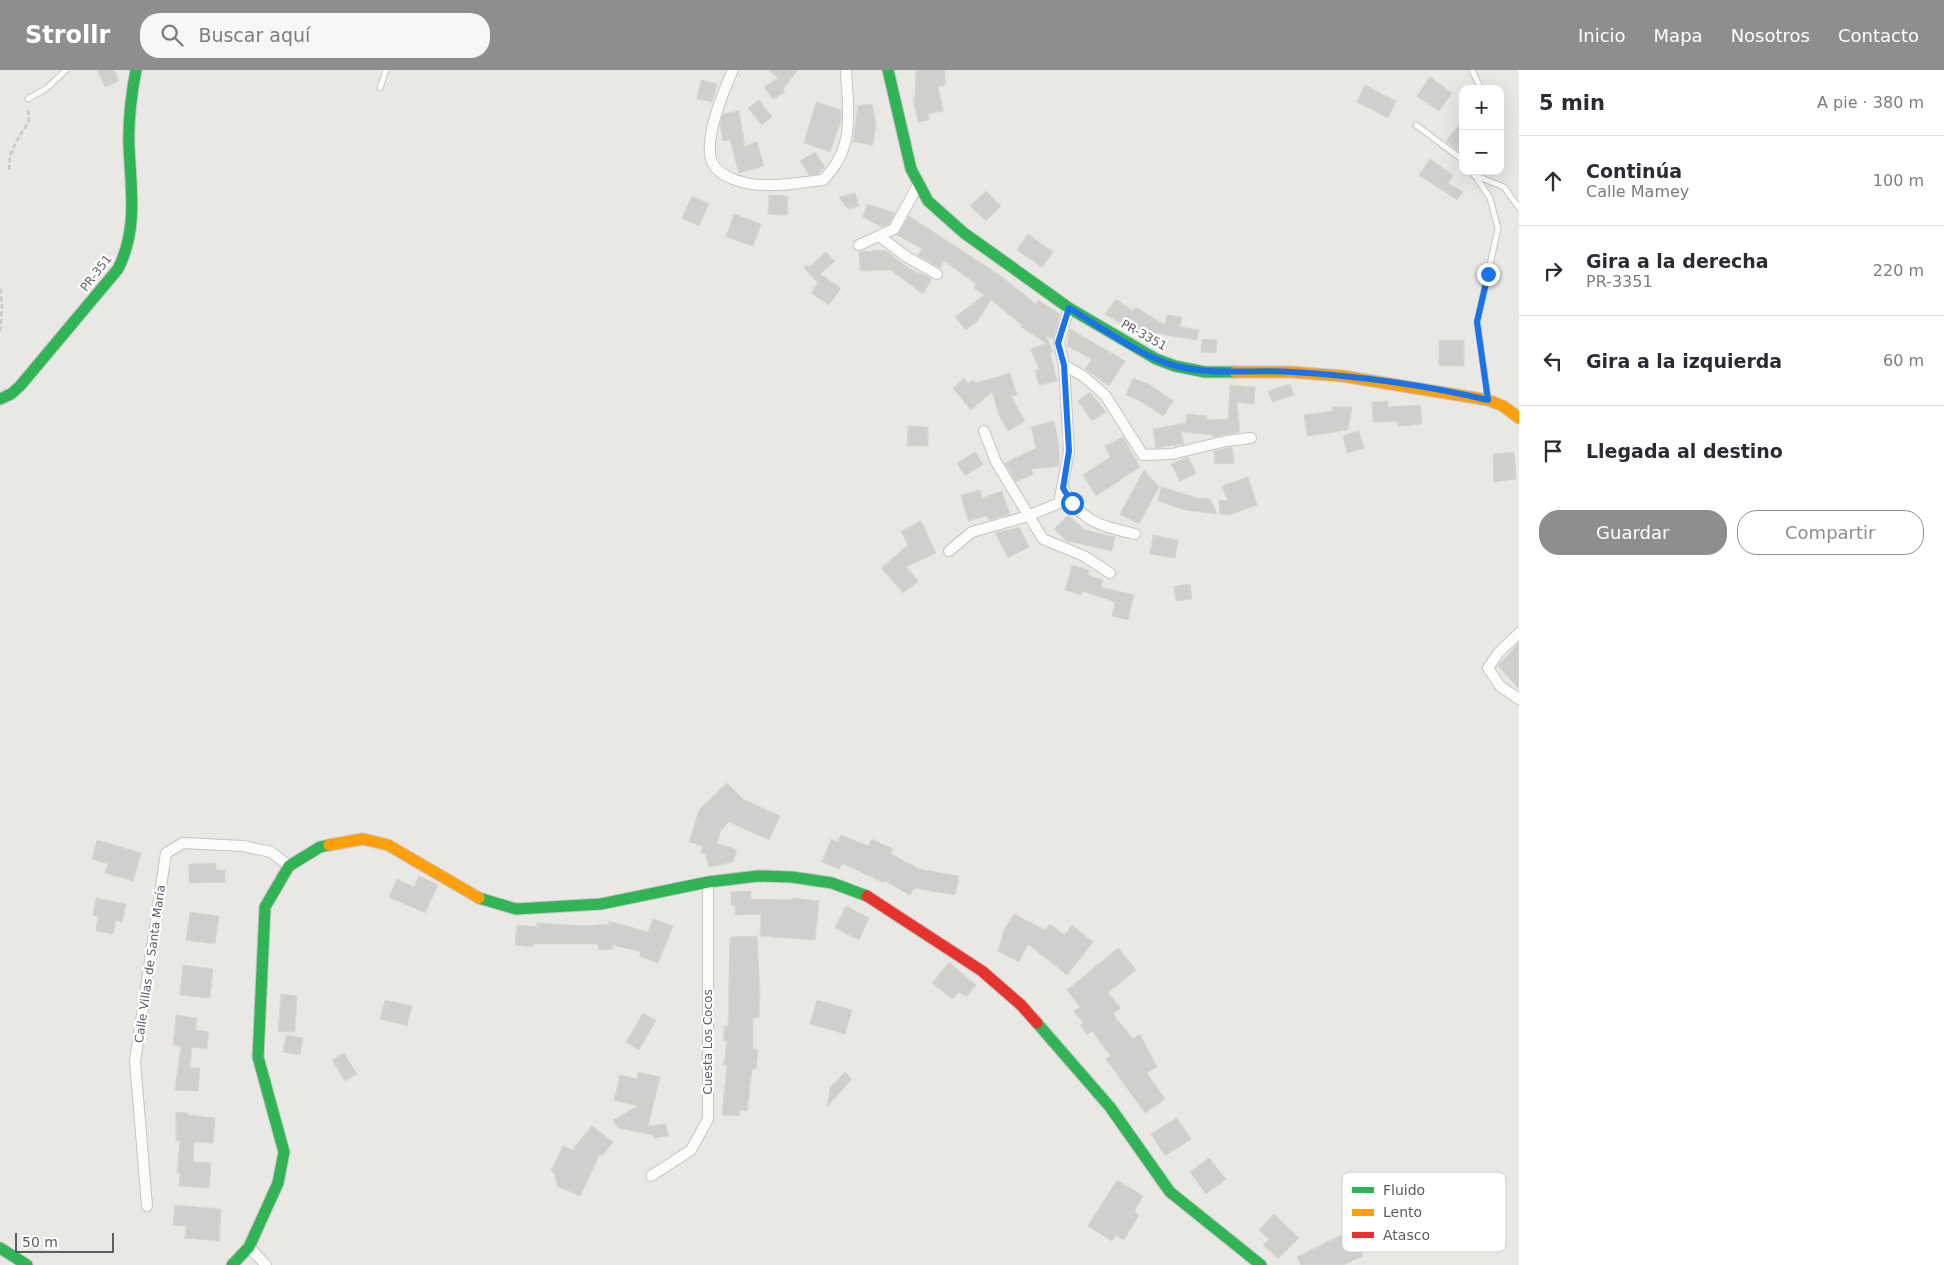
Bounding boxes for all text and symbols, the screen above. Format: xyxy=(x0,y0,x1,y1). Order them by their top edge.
search box xyxy=(140,13,490,58)
text: Strollr xyxy=(25,21,110,49)
icon: search xyxy=(158,21,186,49)
text: Buscar aquí xyxy=(198,24,310,46)
text: Inicio xyxy=(1578,25,1626,46)
text: Mapa xyxy=(1654,25,1703,46)
text: Nosotros xyxy=(1731,25,1810,46)
text: Contacto xyxy=(1838,25,1919,46)
map controls xyxy=(1459,85,1504,175)
button: + xyxy=(1459,85,1504,130)
text: 5 min xyxy=(1539,91,1605,115)
text: A pie · 380 m xyxy=(1817,93,1924,112)
button: − xyxy=(1459,130,1504,175)
text: Continúa xyxy=(1586,160,1682,182)
icon: ahead xyxy=(1539,167,1567,195)
text: 100 m xyxy=(1873,171,1924,190)
text: Calle Mamey xyxy=(1586,182,1689,201)
text: Gira a la derecha xyxy=(1586,250,1769,272)
street label: PR-351 xyxy=(77,252,115,294)
icon: right xyxy=(1539,257,1567,285)
text: 220 m xyxy=(1873,261,1924,280)
route end xyxy=(1477,263,1500,286)
text: PR-3351 xyxy=(1586,272,1653,291)
street label: PR-3351 xyxy=(1119,317,1169,353)
icon: left xyxy=(1539,347,1567,375)
text: Gira a la izquierda xyxy=(1586,350,1782,372)
text: 60 m xyxy=(1883,351,1924,370)
icon: arrive xyxy=(1539,437,1567,465)
text: Llegada al destino xyxy=(1586,440,1783,462)
route start xyxy=(1061,492,1084,515)
button: Guardar xyxy=(1539,510,1727,555)
button: Compartir xyxy=(1737,510,1924,555)
street label: Calle Villas de Santa María xyxy=(132,884,168,1044)
street label: Cuesta Los Cocos xyxy=(701,989,715,1095)
legend xyxy=(1342,1172,1506,1252)
text: Fluido xyxy=(1383,1182,1425,1198)
text: Lento xyxy=(1383,1204,1422,1220)
text: Atasco xyxy=(1383,1227,1430,1243)
scale bar xyxy=(15,1230,114,1253)
text: 50 m xyxy=(22,1234,58,1250)

